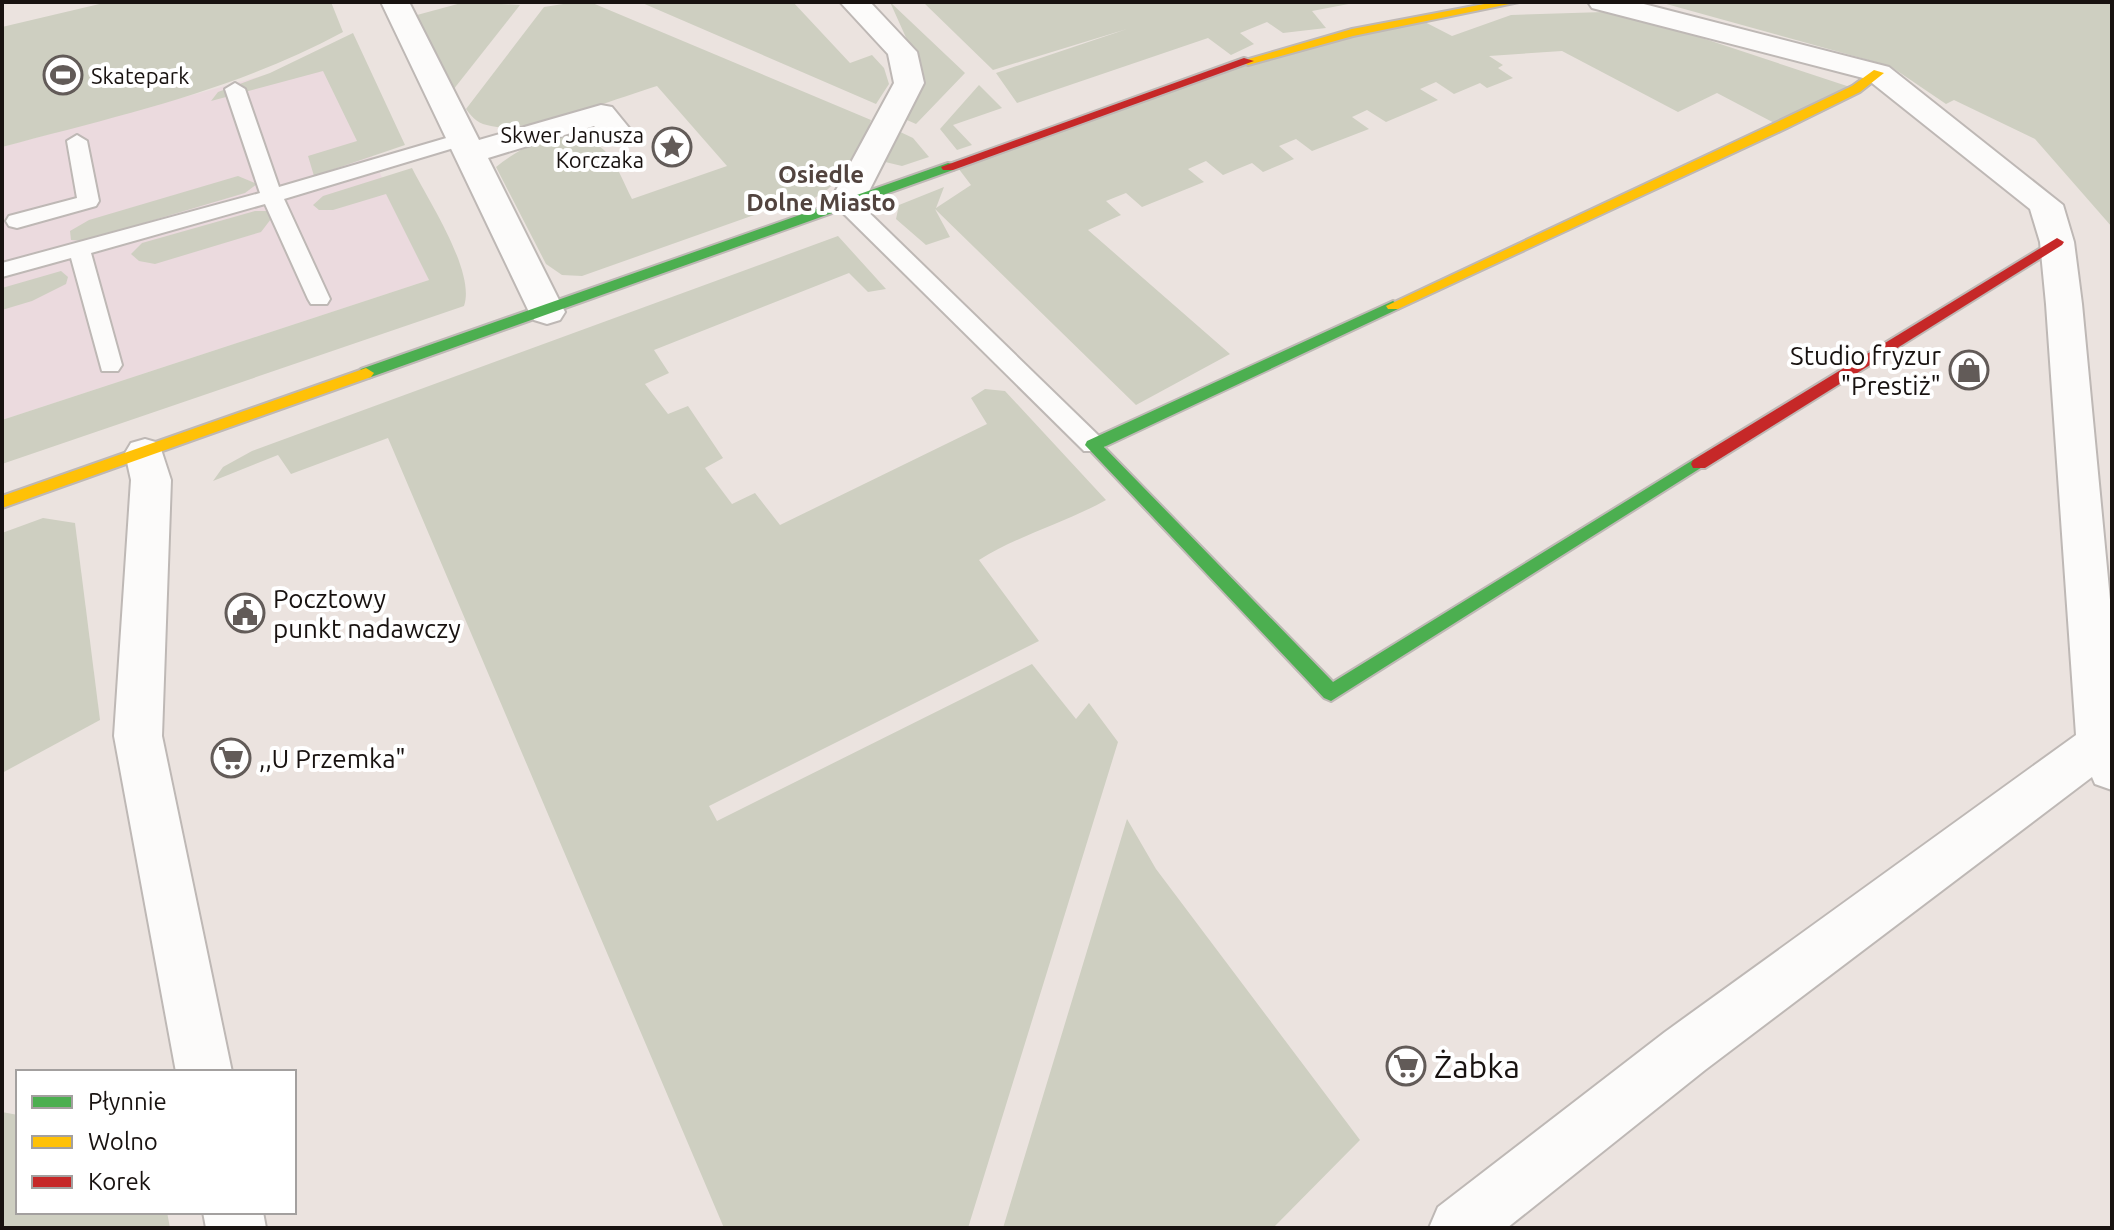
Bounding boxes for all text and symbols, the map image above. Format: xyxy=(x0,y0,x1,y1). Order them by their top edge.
sports icon: Skatepark xyxy=(42,54,84,96)
place label: Skatepark xyxy=(91,63,189,88)
place label: Skwer Janusza Korczaka xyxy=(501,122,644,172)
place icon: Skwer Janusza Korczaka xyxy=(651,126,693,168)
district label: Osiedle Dolne Miasto xyxy=(746,161,896,216)
place label: Studio fryzur "Prestiż" xyxy=(1790,341,1941,400)
shop icon: Studio fryzur "Prestiż" xyxy=(1948,349,1990,391)
place label: Pocztowy punkt nadawczy xyxy=(273,584,461,643)
public building icon: Pocztowy punkt nadawczy xyxy=(224,592,266,634)
supermarket icon: ,,U Przemka" xyxy=(210,737,252,779)
place label: ,,U Przemka" xyxy=(259,744,406,773)
supermarket icon: Żabka xyxy=(1385,1045,1427,1087)
place label: Żabka xyxy=(1434,1048,1520,1084)
legend xyxy=(16,1070,296,1214)
text: Płynnie xyxy=(88,1088,167,1115)
text: Wolno xyxy=(88,1128,158,1155)
text: Korek xyxy=(88,1168,151,1195)

